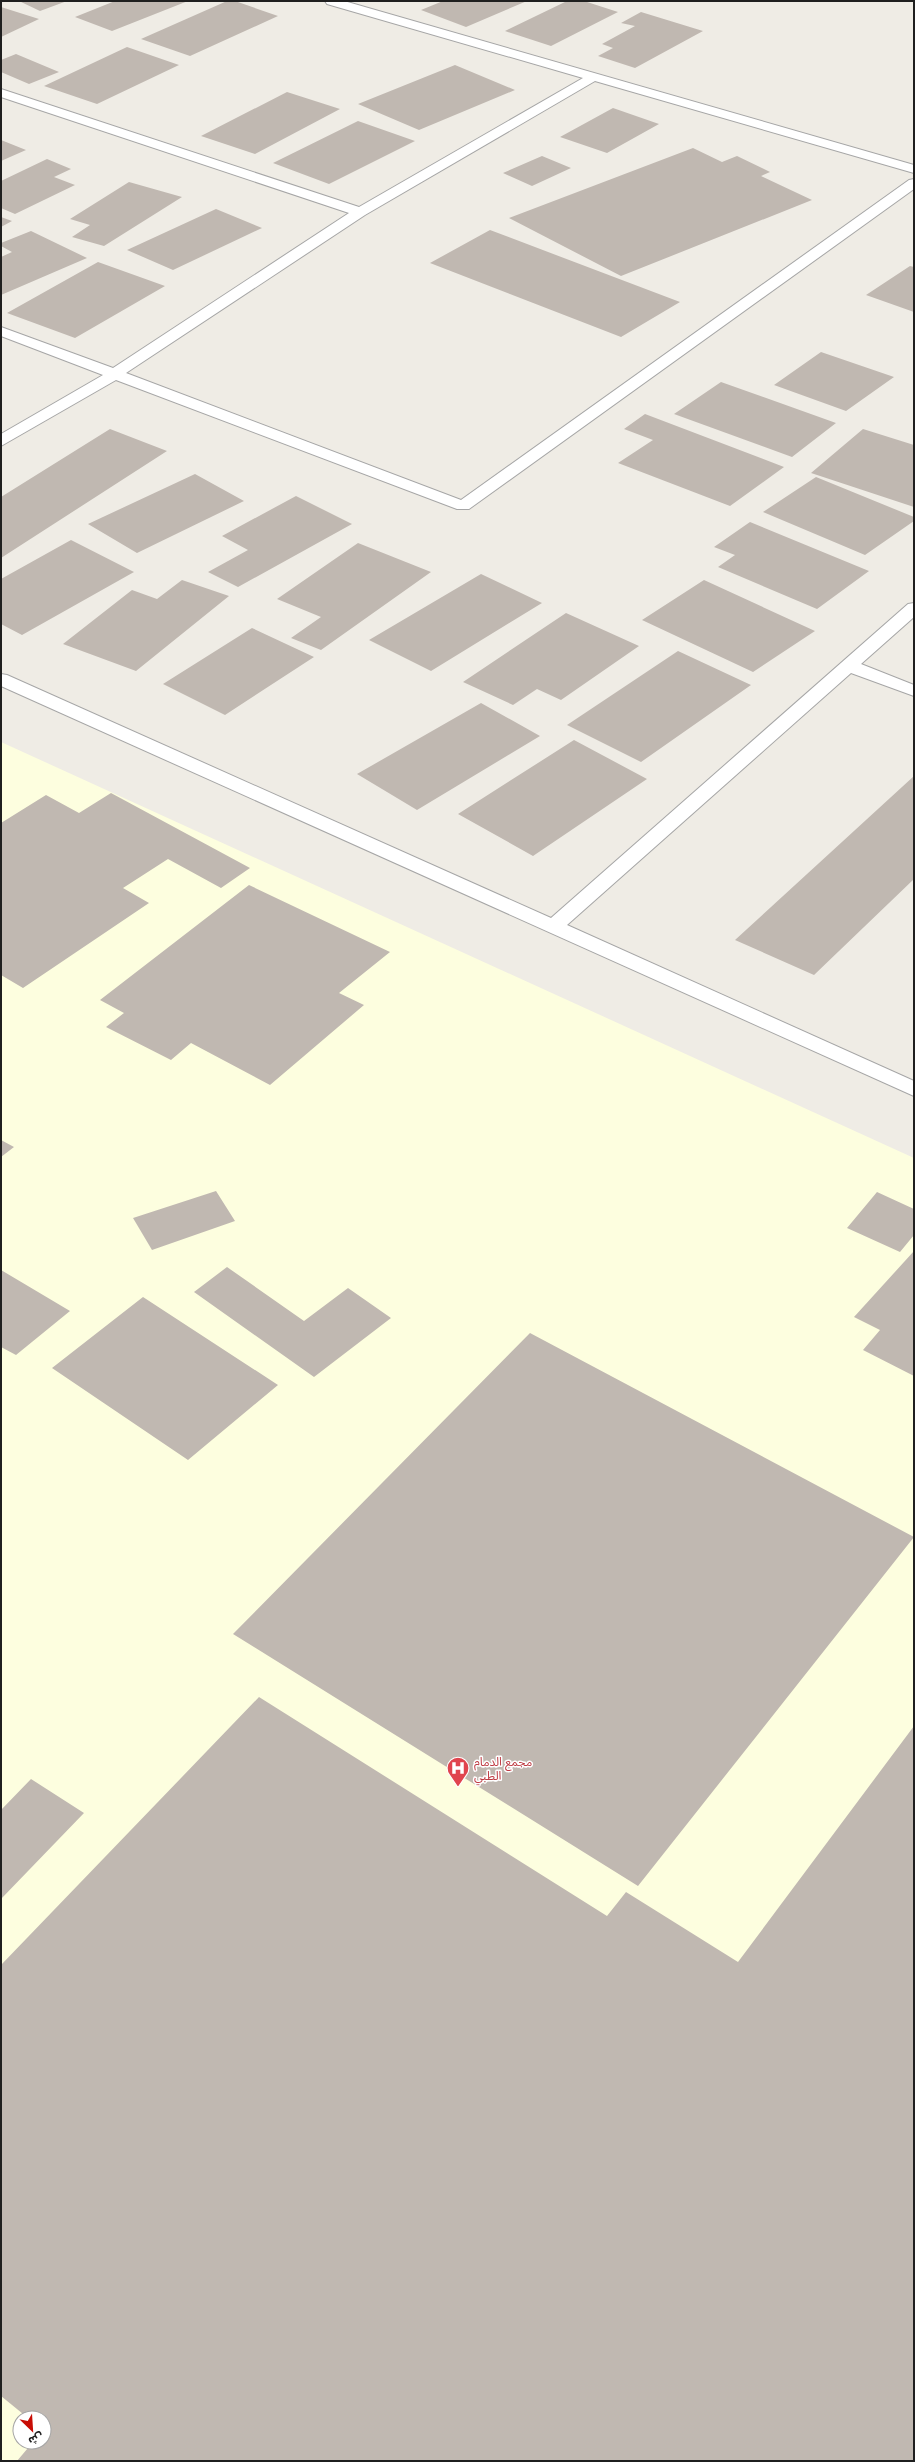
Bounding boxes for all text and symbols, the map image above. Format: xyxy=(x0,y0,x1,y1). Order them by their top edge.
place label: مجمع الدمام الطبي xyxy=(474,1754,532,1785)
hospital icon: مجمع الدمام الطبي xyxy=(445,1755,471,1788)
north arrow xyxy=(12,2410,52,2450)
text: ش xyxy=(26,2430,46,2449)

